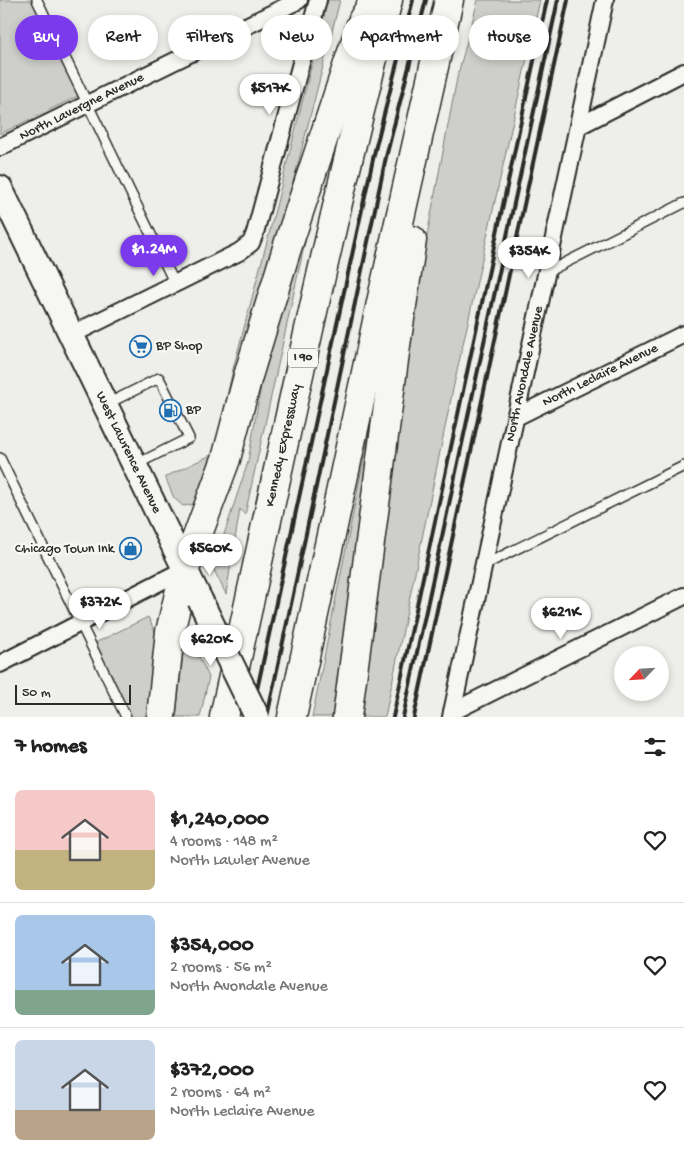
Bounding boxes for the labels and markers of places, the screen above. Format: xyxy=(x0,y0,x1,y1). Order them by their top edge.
pin: $517K xyxy=(235,74,305,116)
pin: $1.24M xyxy=(113,234,195,277)
pin: $354K xyxy=(494,236,564,279)
supermarket icon: BP Shop xyxy=(128,334,152,358)
place label: BP Shop xyxy=(155,338,202,355)
fuel station icon: BP xyxy=(158,398,182,422)
place label: BP xyxy=(185,402,201,419)
pin: $560K xyxy=(175,534,245,576)
shop icon: Chicago Town Ink xyxy=(118,537,142,561)
place label: Chicago Town Ink xyxy=(15,541,116,558)
pin: $372K xyxy=(65,588,135,630)
pin: $621K xyxy=(526,598,596,640)
pin: $620K xyxy=(176,624,246,667)

